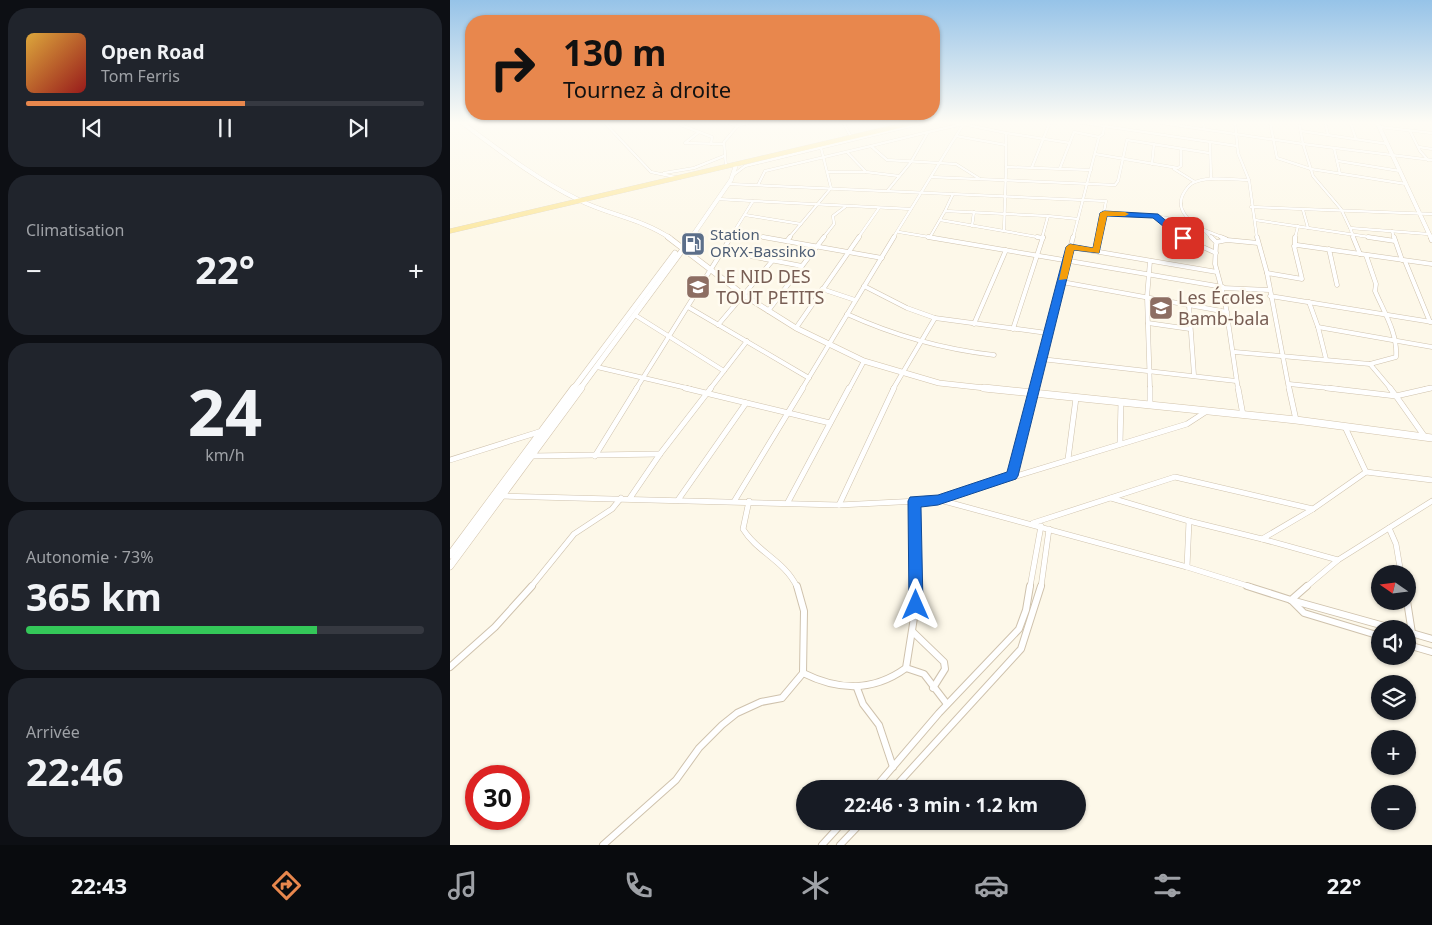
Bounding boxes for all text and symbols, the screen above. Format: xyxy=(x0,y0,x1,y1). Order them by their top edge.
text: 130 m xyxy=(563,29,666,76)
icon: right xyxy=(480,35,545,100)
text: Open Road xyxy=(101,39,204,65)
text: Tom Ferris xyxy=(101,65,180,87)
text: Tournez à droite xyxy=(563,74,731,104)
icon: previous xyxy=(78,114,106,142)
icon: pause xyxy=(211,114,239,142)
icon: next xyxy=(344,114,372,142)
pin xyxy=(1162,217,1204,259)
text: Climatisation xyxy=(26,219,124,241)
place label: Station ORYX-Bassinko xyxy=(710,224,816,261)
icon: arrive xyxy=(1169,224,1197,252)
fuel station icon: Station ORYX-Bassinko xyxy=(680,231,706,257)
text: 22° xyxy=(195,243,255,295)
text: − xyxy=(26,251,42,289)
text: + xyxy=(408,251,424,289)
place label: LE NID DES TOUT PETITS xyxy=(716,264,825,309)
school or university icon: LE NID DES TOUT PETITS xyxy=(685,274,711,300)
place label: Les Écoles Bamb-bala xyxy=(1178,285,1269,330)
school or university icon: Les Écoles Bamb-bala xyxy=(1148,295,1174,321)
text: 24 xyxy=(188,367,262,455)
text: km/h xyxy=(205,444,245,466)
text: Autonomie · 73% xyxy=(26,546,153,568)
north arrow xyxy=(1371,565,1416,610)
map controls xyxy=(1371,565,1416,830)
text: 365 km xyxy=(26,570,162,622)
position arrow xyxy=(889,578,941,630)
button: sound xyxy=(1371,620,1416,665)
button: layers xyxy=(1371,675,1416,720)
text: Arrivée xyxy=(26,721,80,743)
button: + xyxy=(1371,730,1416,775)
text: 22:46 xyxy=(26,745,124,797)
speed limit sign: 30 xyxy=(465,765,530,830)
button: − xyxy=(1371,785,1416,830)
text: 22:46 · 3 min · 1.2 km xyxy=(844,792,1038,818)
icon: directions xyxy=(269,868,304,903)
icon: music xyxy=(445,868,480,903)
icon: phone xyxy=(621,868,656,903)
icon: climate xyxy=(798,868,833,903)
icon: car xyxy=(974,868,1009,903)
icon: filters xyxy=(1150,868,1185,903)
text: 22:43 xyxy=(71,870,127,900)
text: 22° xyxy=(1327,870,1361,900)

